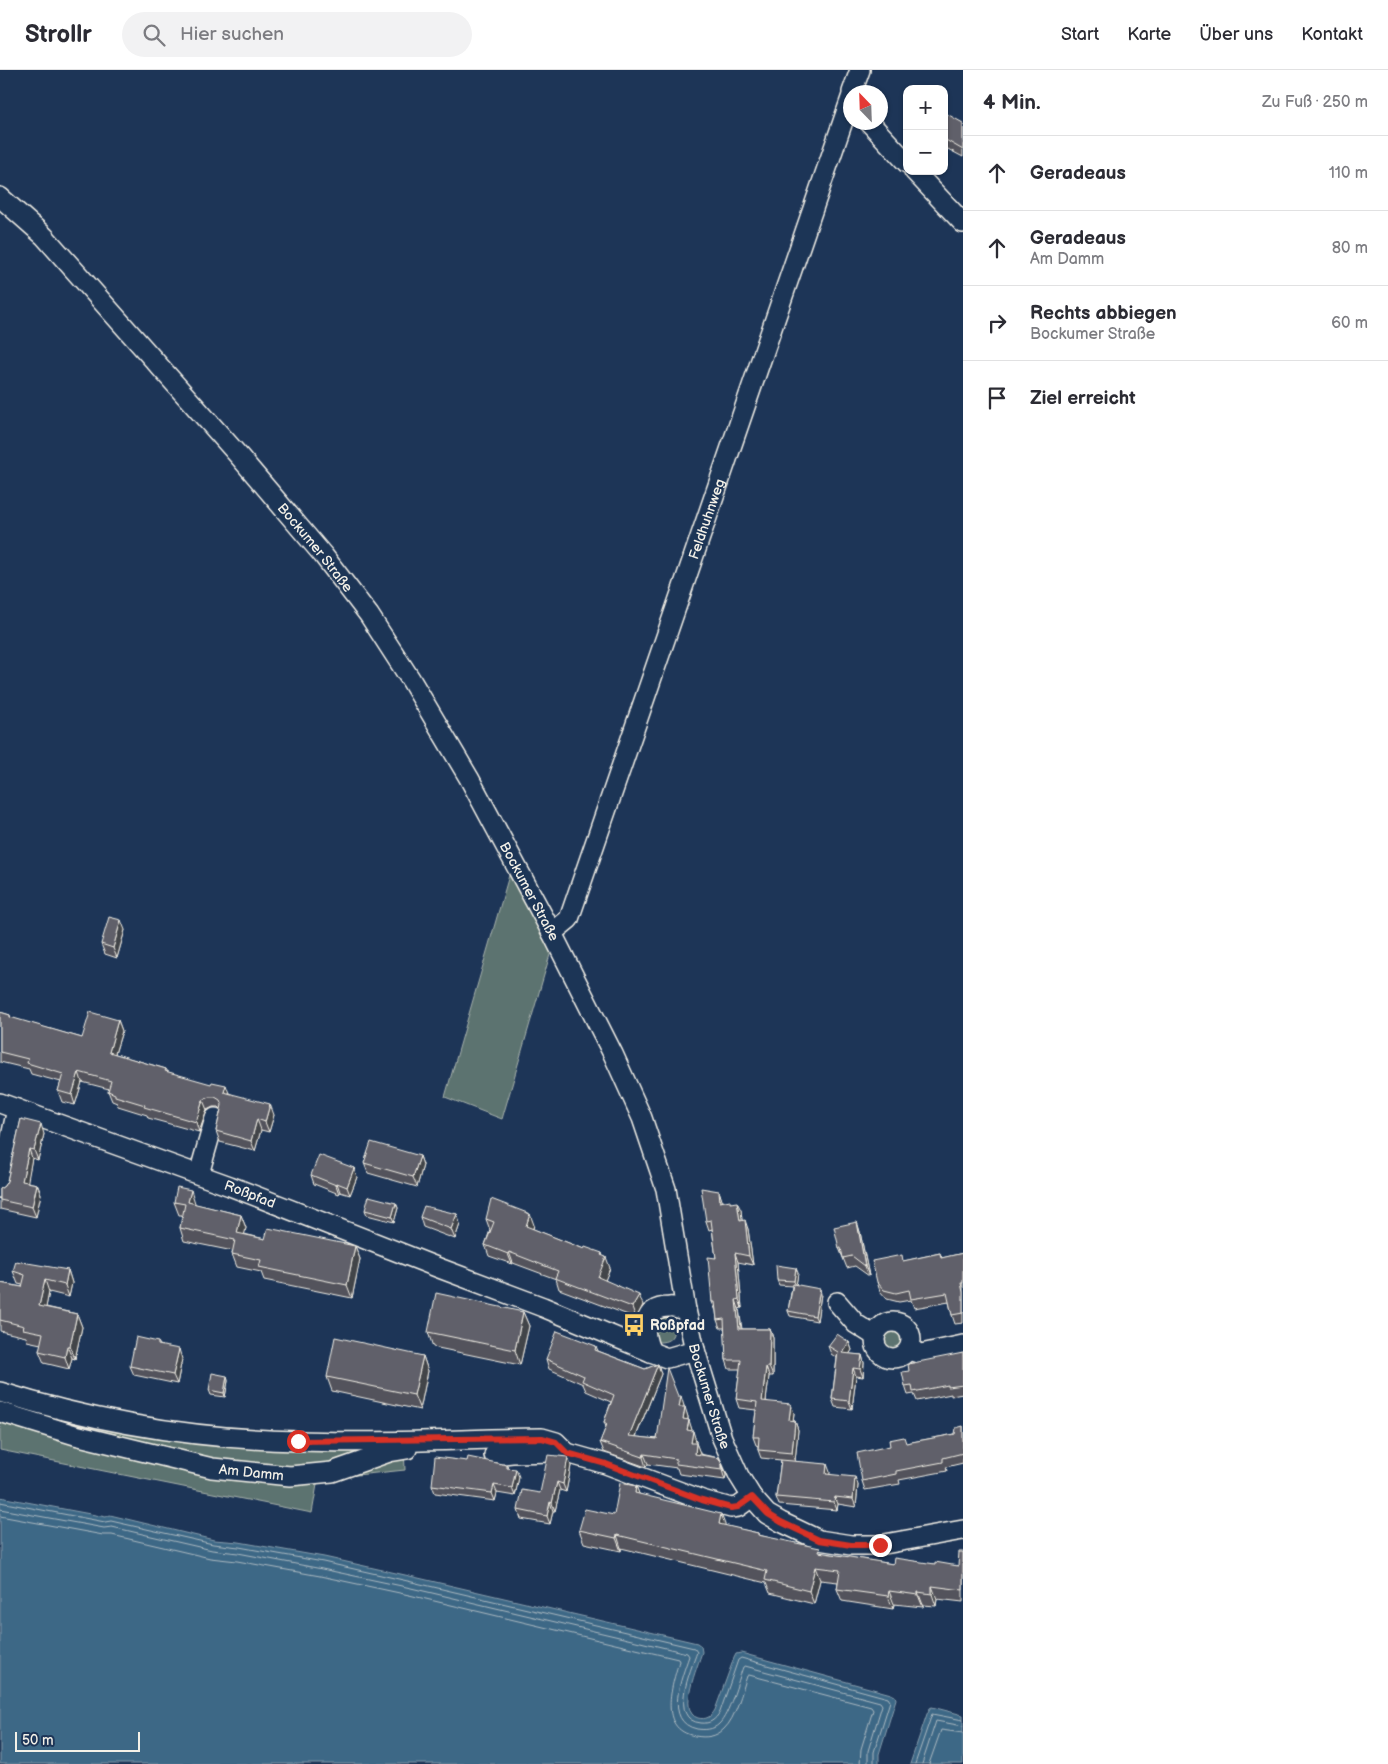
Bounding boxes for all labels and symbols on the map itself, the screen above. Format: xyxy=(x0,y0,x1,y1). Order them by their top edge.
north arrow xyxy=(843,85,888,130)
street label: Feldhuhnweg xyxy=(685,477,729,562)
street label: Bockumer Straße xyxy=(274,500,356,596)
street label: Bockumer Straße xyxy=(496,839,563,944)
street label: Roßpfad xyxy=(222,1177,278,1212)
bus stop icon: Roßpfad xyxy=(621,1312,647,1338)
place label: Roßpfad xyxy=(650,1317,705,1334)
street label: Bockumer Straße xyxy=(685,1342,734,1452)
route start xyxy=(287,1430,310,1453)
street label: Am Damm xyxy=(218,1461,285,1484)
route end xyxy=(869,1534,892,1557)
scale bar xyxy=(15,1729,140,1752)

